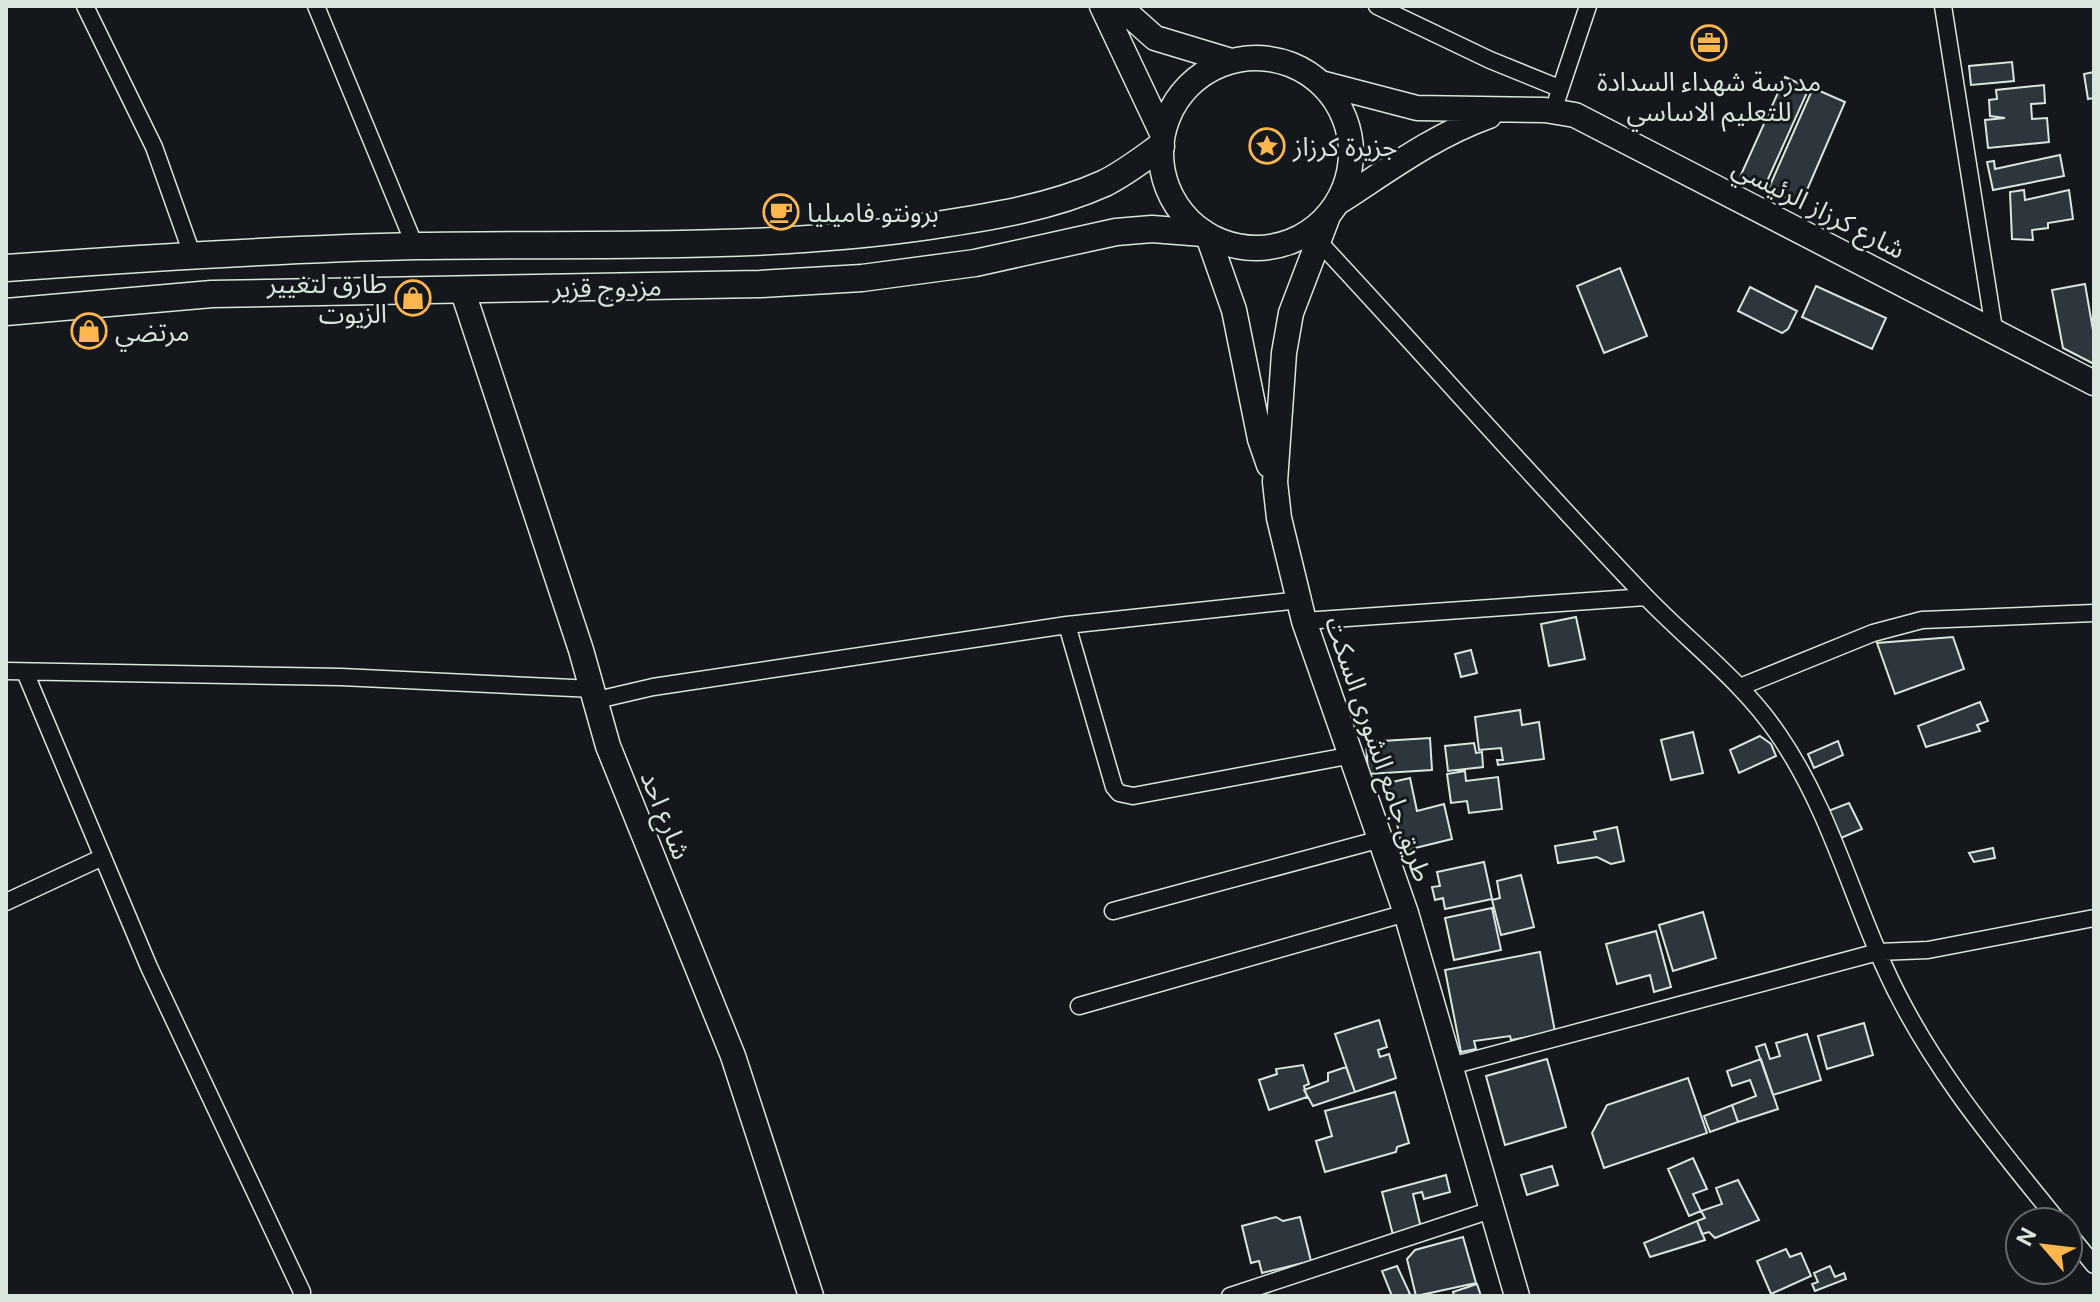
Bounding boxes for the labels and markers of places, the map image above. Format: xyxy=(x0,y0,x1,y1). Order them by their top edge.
office icon: مدرسة شهداء السدادة للتعليم الاساسي xyxy=(1690,24,1728,62)
place label: مدرسة شهداء السدادة للتعليم الاساسي xyxy=(1597,66,1821,132)
place icon: جزيرة كرزاز xyxy=(1248,127,1286,165)
place label: جزيرة كرزاز xyxy=(1292,131,1397,162)
cafe icon: برونتو فاميليا xyxy=(762,193,800,231)
place label: برونتو فاميليا xyxy=(807,197,939,228)
place label: طارق لتغيير الزيوت xyxy=(266,268,387,329)
shop icon: طارق لتغيير الزيوت xyxy=(394,279,432,317)
shop icon: مرتضي xyxy=(70,312,108,350)
place label: مرتضي xyxy=(115,316,190,352)

